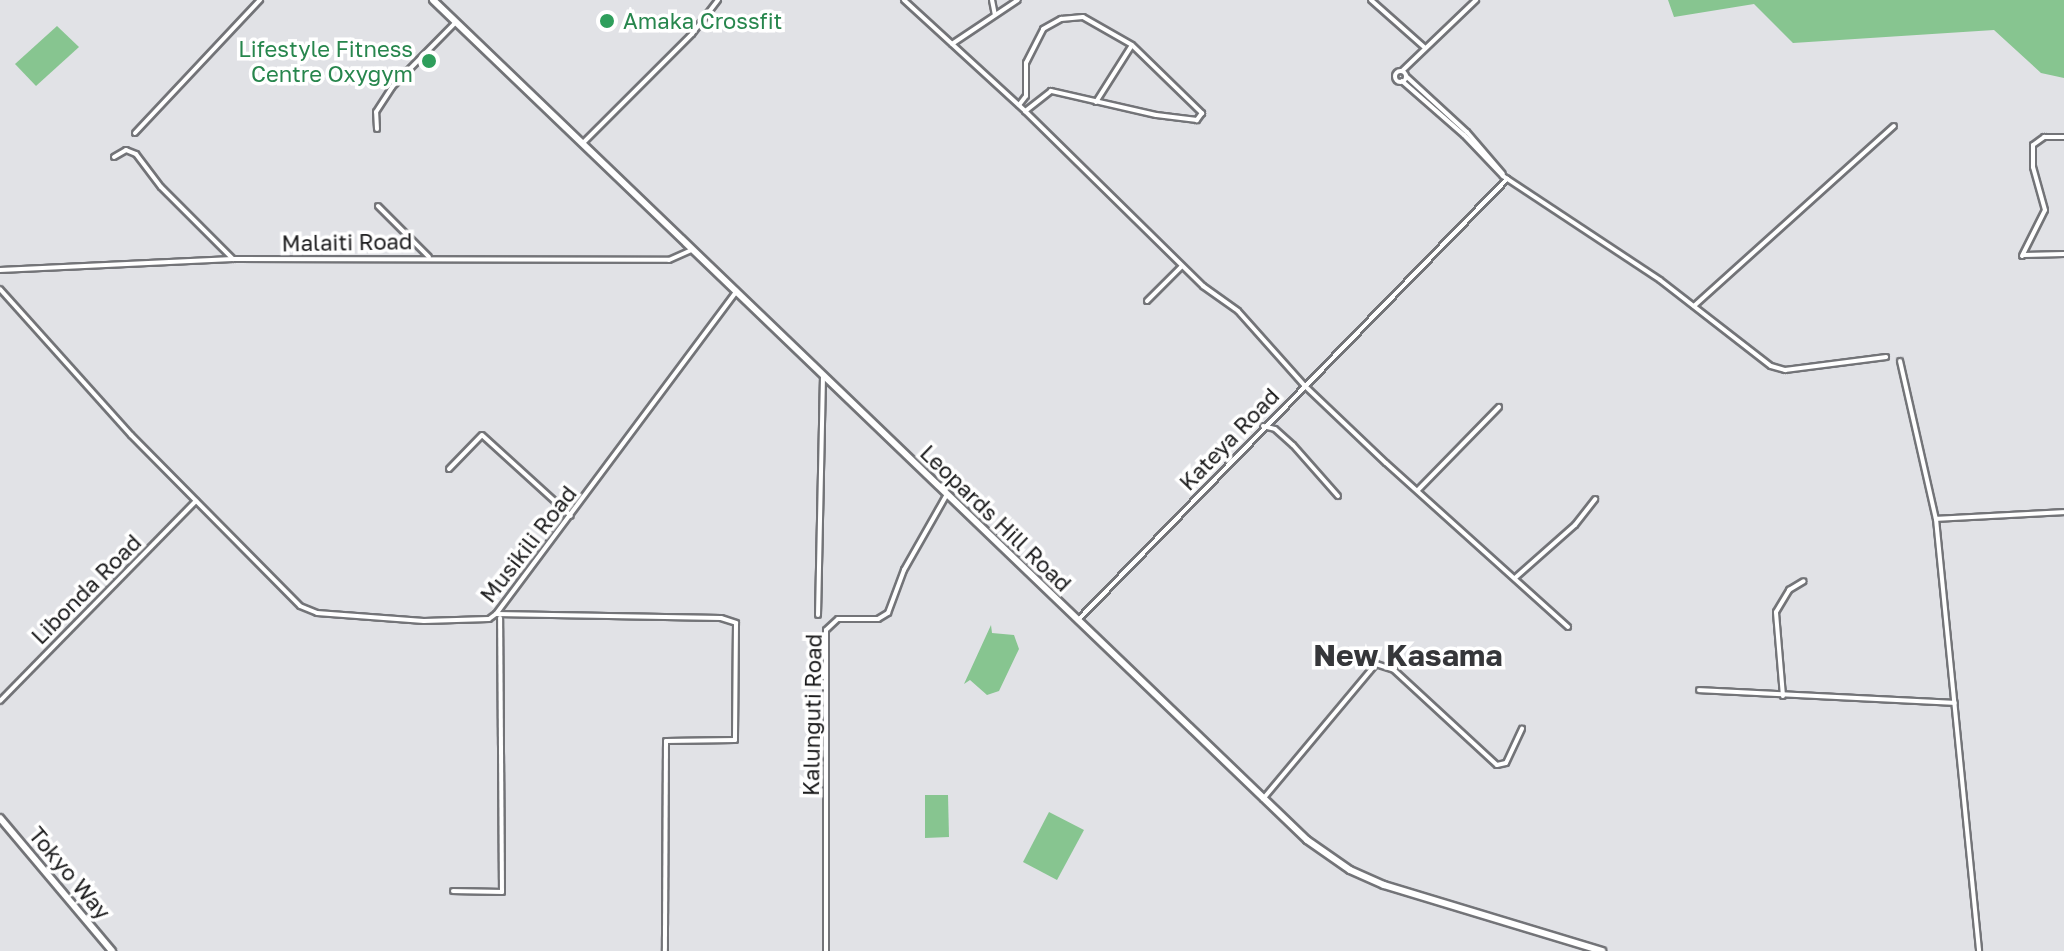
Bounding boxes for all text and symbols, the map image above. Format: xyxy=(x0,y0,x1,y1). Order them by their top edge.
place label: Amaka Crossfit xyxy=(623,8,782,34)
marker: Amaka Crossfit xyxy=(598,12,616,30)
place label: Lifestyle Fitness Centre Oxygym xyxy=(238,35,413,86)
marker: Lifestyle Fitness Centre Oxygym xyxy=(420,52,438,70)
street label: Malaiti Road xyxy=(281,228,413,256)
street label: Kateya Road xyxy=(1174,382,1284,496)
street label: Leopards Hill Road xyxy=(915,439,1077,597)
street label: Musikili Road xyxy=(474,481,582,607)
street label: Libonda Road xyxy=(26,529,146,649)
street label: Kalunguti Road xyxy=(797,634,827,796)
district label: New Kasama xyxy=(1313,637,1503,673)
street label: Tokyo Way xyxy=(24,821,116,925)

